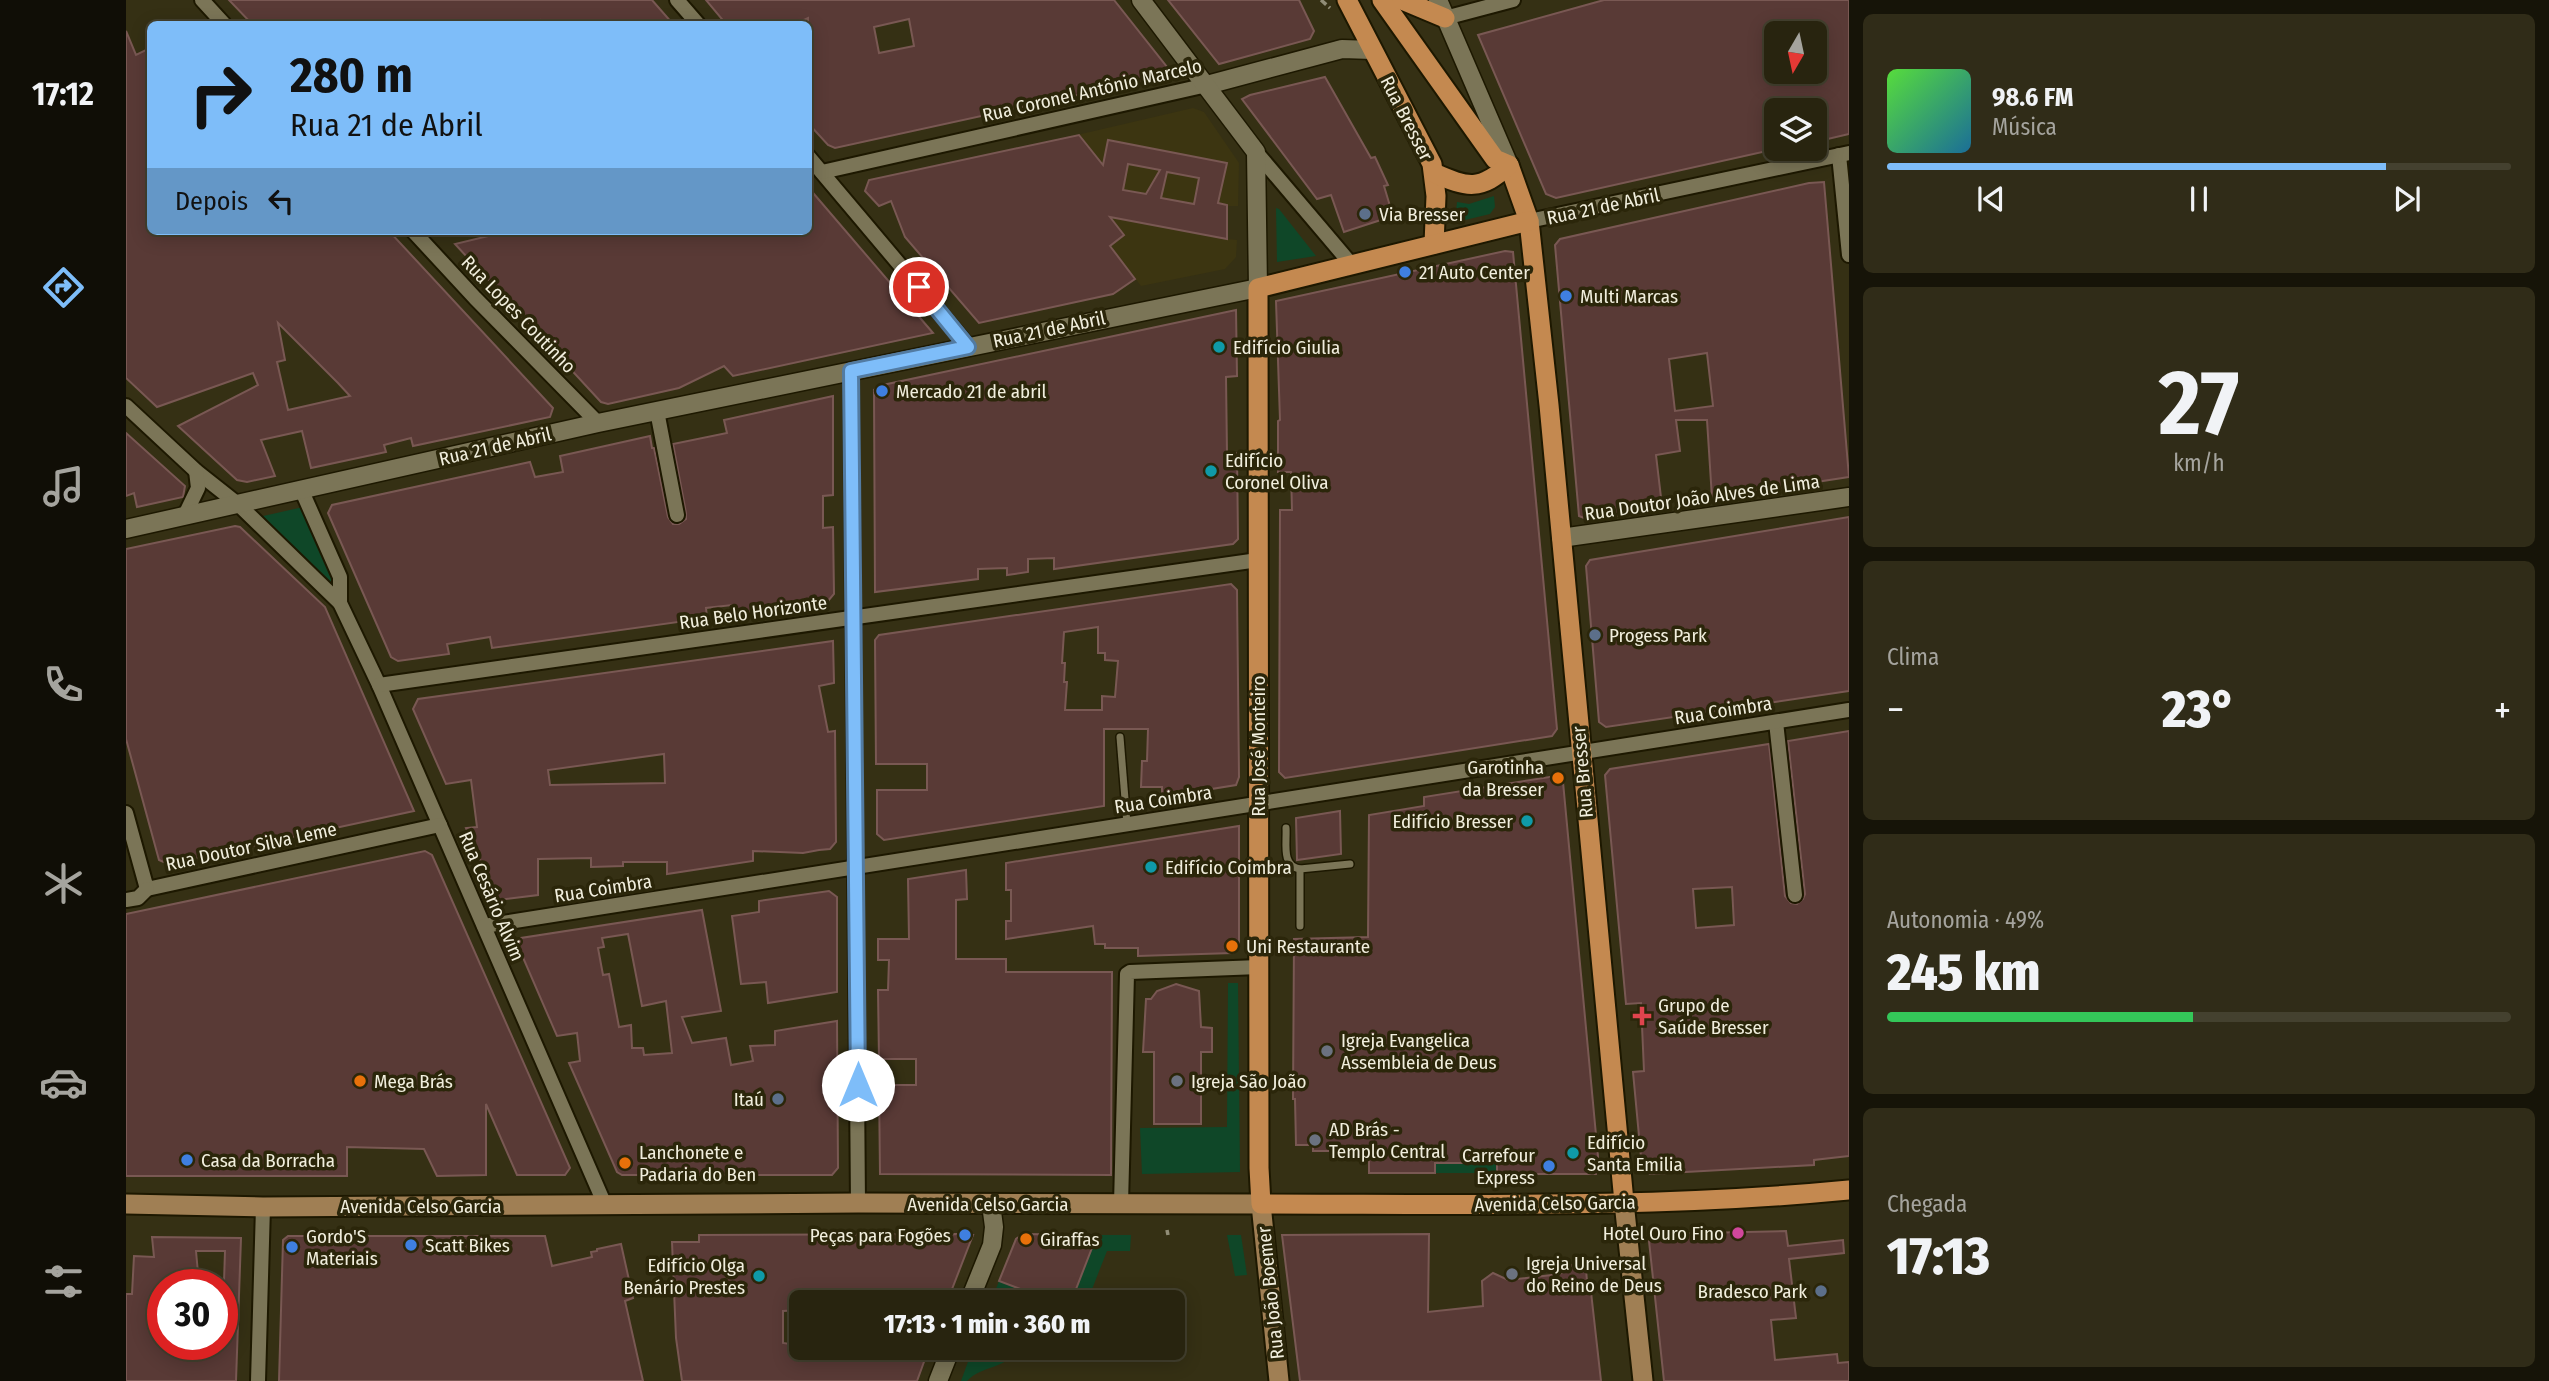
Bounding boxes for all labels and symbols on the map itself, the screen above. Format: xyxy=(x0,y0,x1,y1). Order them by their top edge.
north arrow xyxy=(1764,21,1827,84)
street label: Rua Coronel Antônio Marcelo xyxy=(980,54,1204,127)
street label: Rua Bresser xyxy=(1375,72,1438,165)
street label: Rua 21 de Abril xyxy=(1545,183,1661,230)
place label: Via Bresser xyxy=(1379,203,1466,226)
marker: Via Bresser xyxy=(1357,206,1373,222)
street label: Rua Lopes Coutinho xyxy=(457,251,581,378)
pin xyxy=(889,257,949,317)
place label: 21 Auto Center xyxy=(1419,261,1530,284)
marker: 21 Auto Center xyxy=(1397,264,1413,280)
place label: Multi Marcas xyxy=(1580,285,1678,308)
marker: Multi Marcas xyxy=(1558,288,1574,304)
street label: Rua 21 de Abril xyxy=(991,306,1107,353)
place label: Edifício Giulia xyxy=(1233,336,1340,359)
marker: Edifício Giulia xyxy=(1211,339,1227,355)
place label: Mercado 21 de abril xyxy=(896,380,1047,403)
marker: Mercado 21 de abril xyxy=(874,383,890,399)
street label: Rua 21 de Abril xyxy=(437,422,553,471)
place label: Edifício Coronel Oliva xyxy=(1225,449,1328,494)
marker: Edifício Coronel Oliva xyxy=(1203,463,1219,479)
street label: Rua Doutor João Alves de Lima xyxy=(1583,470,1821,525)
street label: Rua Belo Horizonte xyxy=(678,591,828,634)
place label: Progess Park xyxy=(1609,624,1707,647)
marker: Progess Park xyxy=(1587,627,1603,643)
street label: Rua José Monteiro xyxy=(1247,676,1270,816)
street label: Rua Coimbra xyxy=(1673,691,1773,730)
street label: Rua Bresser xyxy=(1567,725,1598,819)
place label: Garotinha da Bresser xyxy=(1462,756,1544,801)
marker: Garotinha da Bresser xyxy=(1550,770,1566,786)
street label: Rua Coimbra xyxy=(1113,780,1213,819)
place label: Edifício Bresser xyxy=(1392,810,1513,833)
marker: Edifício Bresser xyxy=(1519,813,1535,829)
street label: Rua Doutor Silva Leme xyxy=(163,817,339,876)
street label: Rua Cesário Alvim xyxy=(454,828,529,964)
place label: Edifício Coimbra xyxy=(1165,856,1292,879)
marker: Edifício Coimbra xyxy=(1143,859,1159,875)
street label: Rua Coimbra xyxy=(553,869,653,908)
place label: Uni Restaurante xyxy=(1246,935,1370,958)
marker: Uni Restaurante xyxy=(1224,938,1240,954)
place label: Grupo de Saúde Bresser xyxy=(1658,994,1769,1039)
marker: Grupo de Saúde Bresser xyxy=(1632,1006,1652,1026)
place label: Igreja Evangelica Assembleia de Deus xyxy=(1341,1029,1497,1074)
marker: Igreja Evangelica Assembleia de Deus xyxy=(1319,1043,1335,1059)
position arrow xyxy=(821,1048,895,1122)
place label: Mega Brás xyxy=(374,1070,453,1093)
place label: Igreja São João xyxy=(1191,1070,1306,1093)
marker: Mega Brás xyxy=(352,1073,368,1089)
marker: Igreja São João xyxy=(1169,1073,1185,1089)
place label: Itaú xyxy=(734,1088,764,1111)
marker: Itaú xyxy=(770,1091,786,1107)
place label: AD Brás - Templo Central xyxy=(1329,1118,1445,1163)
place label: Edifício Santa Emilia xyxy=(1587,1131,1683,1176)
marker: AD Brás - Templo Central xyxy=(1307,1132,1323,1148)
place label: Lanchonete e Padaria do Ben xyxy=(639,1141,756,1186)
place label: Carrefour Express xyxy=(1462,1144,1535,1189)
marker: Edifício Santa Emilia xyxy=(1565,1145,1581,1161)
place label: Casa da Borracha xyxy=(201,1149,335,1172)
marker: Casa da Borracha xyxy=(179,1152,195,1168)
marker: Lanchonete e Padaria do Ben xyxy=(617,1155,633,1171)
marker: Carrefour Express xyxy=(1541,1158,1557,1174)
street label: Avenida Celso Garcia xyxy=(1474,1191,1636,1216)
street label: Avenida Celso Garcia xyxy=(907,1193,1069,1216)
street label: Avenida Celso Garcia xyxy=(340,1195,502,1218)
place label: Hotel Ouro Fino xyxy=(1603,1222,1724,1245)
place label: Peças para Fogões xyxy=(810,1224,951,1247)
place label: Gordo'S Materiais xyxy=(306,1225,378,1270)
street label: Rua João Boemer xyxy=(1252,1225,1289,1360)
marker: Hotel Ouro Fino xyxy=(1730,1225,1746,1241)
marker: Peças para Fogões xyxy=(957,1227,973,1243)
place label: Giraffas xyxy=(1040,1228,1100,1251)
marker: Giraffas xyxy=(1018,1231,1034,1247)
place label: Scatt Bikes xyxy=(425,1234,510,1257)
marker: Scatt Bikes xyxy=(403,1237,419,1253)
marker: Gordo'S Materiais xyxy=(284,1239,300,1255)
place label: Igreja Universal do Reino de Deus xyxy=(1526,1252,1662,1297)
place label: Edifício Olga Benário Prestes xyxy=(623,1254,745,1299)
marker: Igreja Universal do Reino de Deus xyxy=(1504,1266,1520,1282)
marker: Edifício Olga Benário Prestes xyxy=(751,1268,767,1284)
speed limit sign: 30 xyxy=(147,1269,238,1360)
place label: Bradesco Park xyxy=(1698,1280,1807,1303)
marker: Bradesco Park xyxy=(1813,1283,1829,1299)

